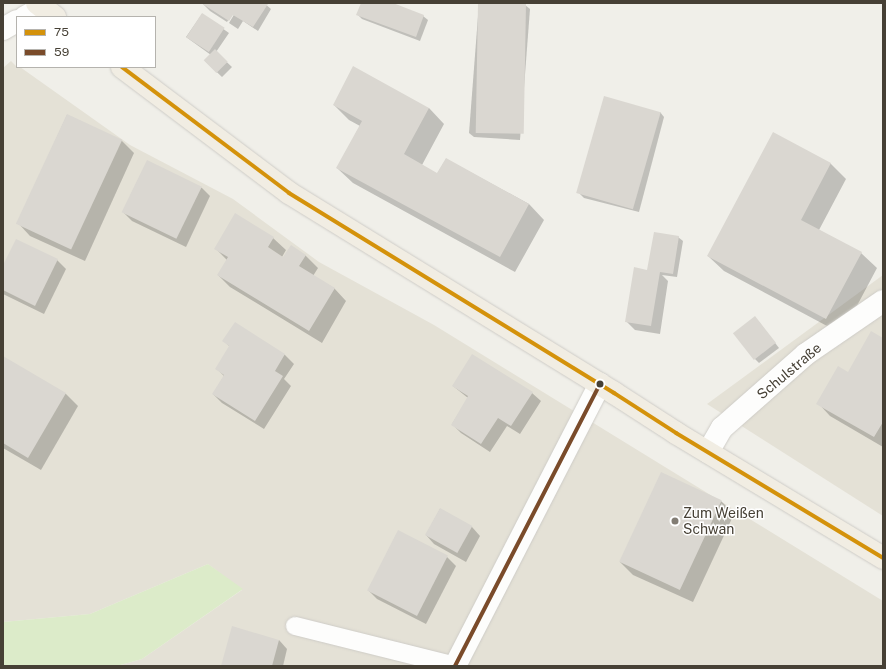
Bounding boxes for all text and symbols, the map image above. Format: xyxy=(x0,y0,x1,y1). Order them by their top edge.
legend xyxy=(16,16,156,68)
text: 75 xyxy=(54,25,69,39)
text: 59 xyxy=(54,45,69,59)
street label: Schulstraße xyxy=(753,339,825,403)
unlabelled marker xyxy=(595,379,605,389)
place label: Zum Weißen Schwan xyxy=(683,505,764,538)
marker: Zum Weißen Schwan xyxy=(670,516,680,526)

